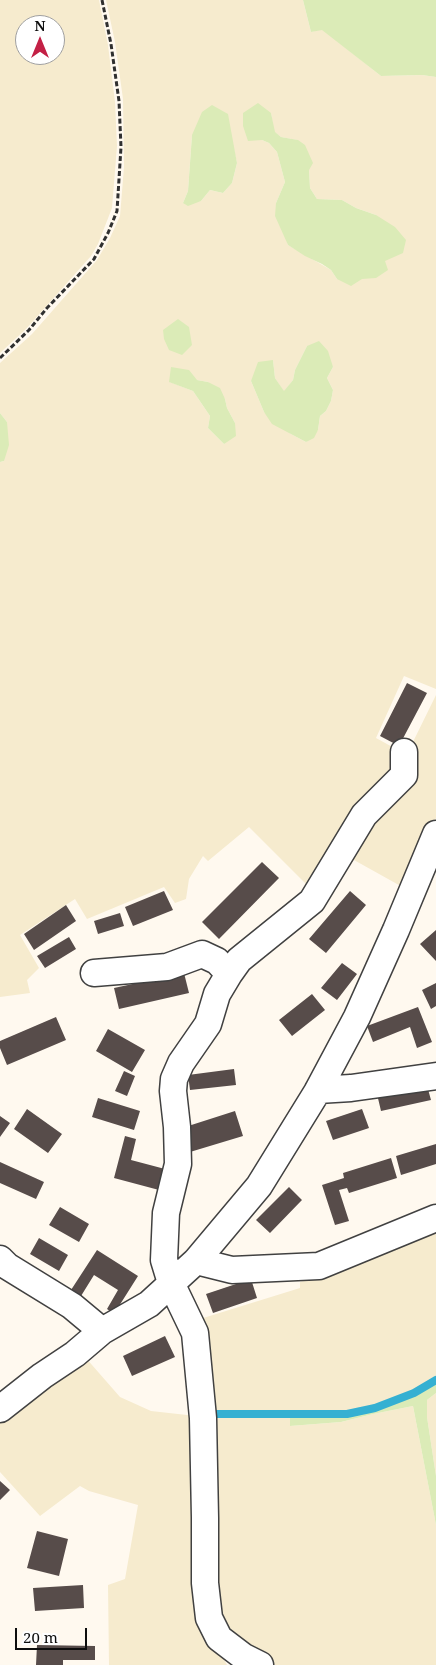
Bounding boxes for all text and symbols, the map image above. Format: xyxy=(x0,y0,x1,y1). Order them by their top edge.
north arrow xyxy=(15,15,65,65)
text: N xyxy=(34,16,46,35)
scale bar xyxy=(18,1618,90,1650)
text: 20 m xyxy=(23,1627,58,1647)

